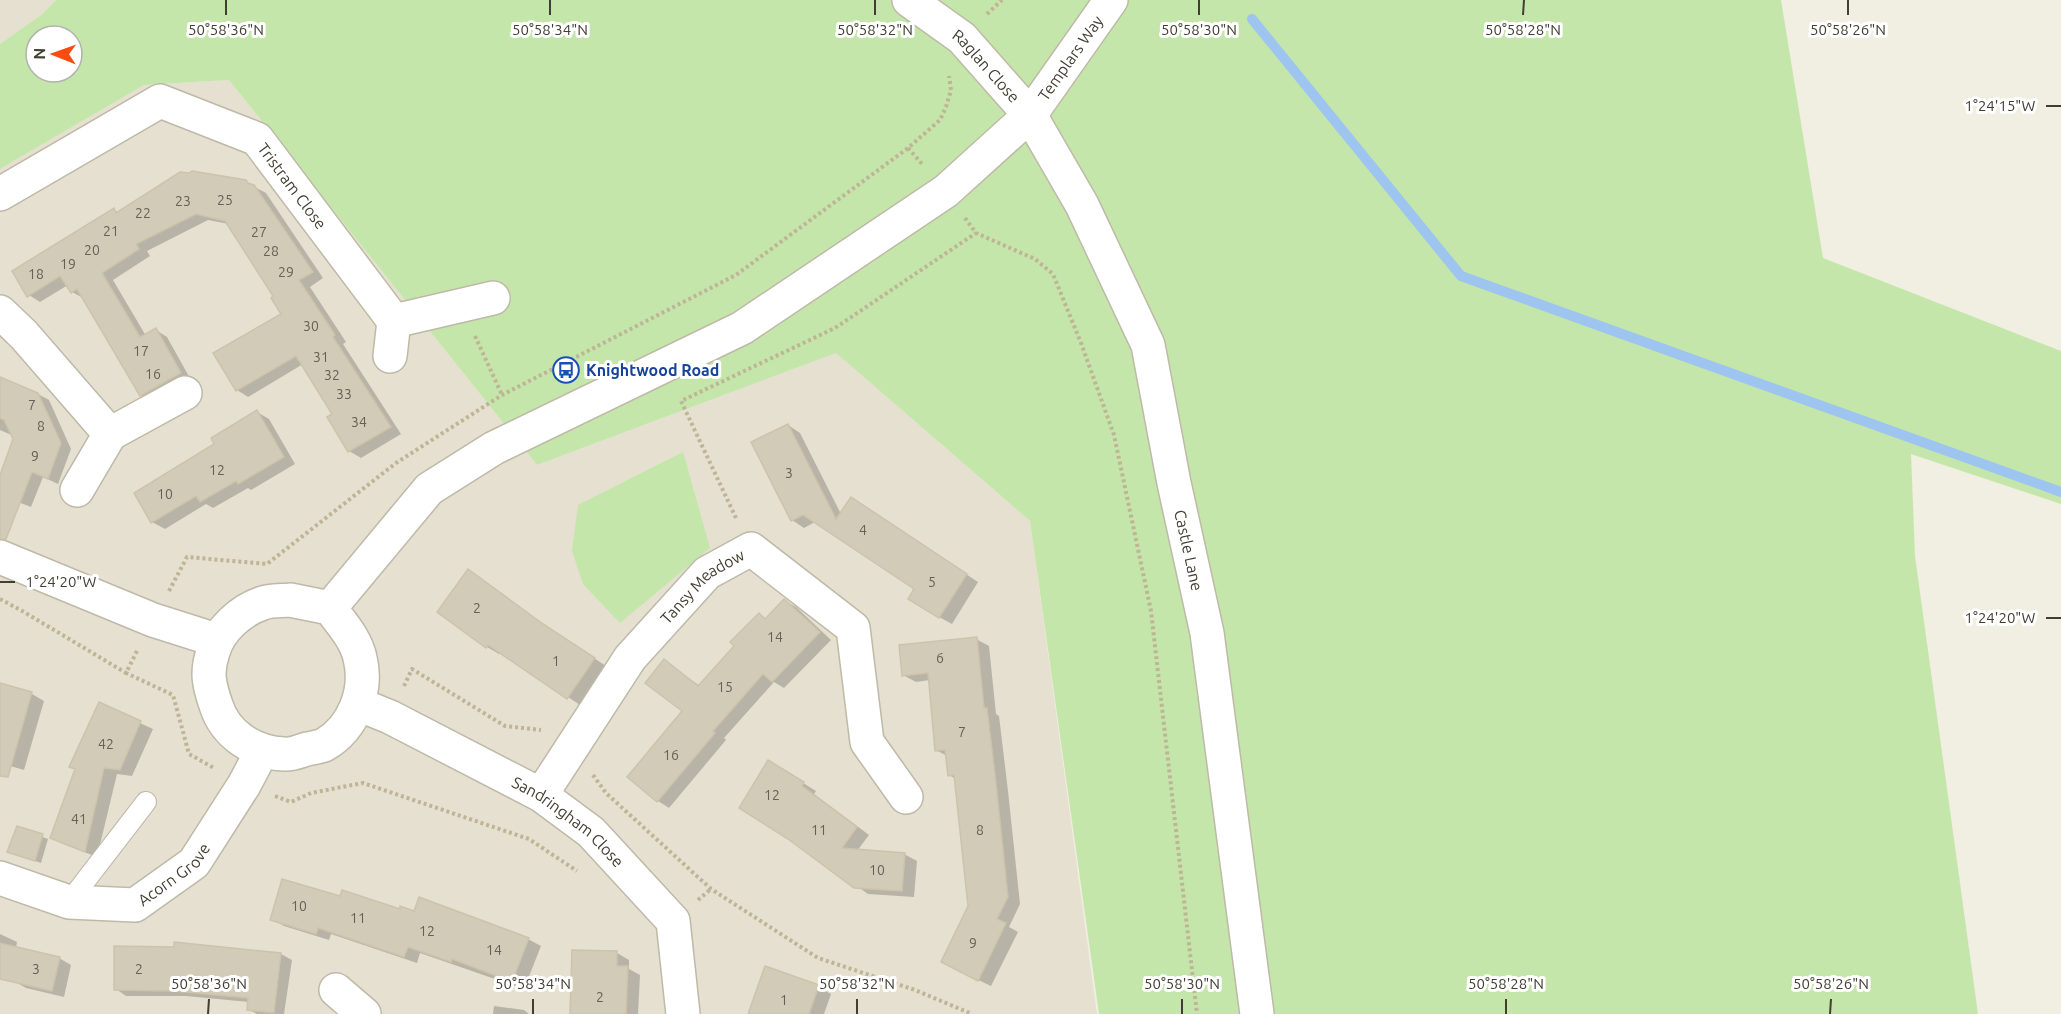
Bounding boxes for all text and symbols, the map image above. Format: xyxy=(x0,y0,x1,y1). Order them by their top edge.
street label: Templars Way xyxy=(1034,12,1106,104)
text: 50°58'36"N xyxy=(188,21,264,38)
text: 50°58'34"N xyxy=(512,21,588,38)
text: 50°58'32"N xyxy=(837,21,913,38)
text: 50°58'30"N xyxy=(1161,21,1237,38)
text: 50°58'28"N xyxy=(1485,21,1561,38)
text: 50°58'26"N xyxy=(1810,21,1886,38)
north arrow xyxy=(24,24,84,84)
street label: Raglan Close xyxy=(949,25,1023,106)
text: N xyxy=(30,48,48,60)
text: 1°24'15"W xyxy=(1965,97,2036,114)
street label: Tristram Close xyxy=(254,140,330,232)
house number: 25 xyxy=(217,192,233,208)
house number: 23 xyxy=(175,193,191,209)
house number: 22 xyxy=(135,205,151,221)
house number: 21 xyxy=(103,223,119,239)
house number: 27 xyxy=(251,224,267,240)
house number: 20 xyxy=(84,242,100,258)
house number: 28 xyxy=(263,243,279,259)
house number: 19 xyxy=(60,256,76,272)
house number: 29 xyxy=(278,264,294,280)
house number: 18 xyxy=(28,266,44,282)
house number: 30 xyxy=(303,318,319,334)
house number: 17 xyxy=(133,343,149,359)
house number: 31 xyxy=(313,349,329,365)
bus stop icon: Knightwood Road xyxy=(551,355,581,385)
place label: Knightwood Road xyxy=(586,361,719,379)
house number: 16 xyxy=(145,366,161,382)
house number: 32 xyxy=(324,367,340,383)
house number: 33 xyxy=(336,386,352,402)
house number: 7 xyxy=(28,397,36,413)
house number: 34 xyxy=(351,414,367,430)
house number: 8 xyxy=(37,418,45,434)
house number: 9 xyxy=(31,448,39,464)
house number: 12 xyxy=(209,462,225,478)
house number: 3 xyxy=(785,465,793,481)
house number: 10 xyxy=(157,486,173,502)
street label: Castle Lane xyxy=(1171,508,1206,592)
house number: 4 xyxy=(859,522,867,538)
street label: Tansy Meadow xyxy=(657,545,748,627)
text: 1°24'20"W xyxy=(26,573,97,590)
house number: 5 xyxy=(928,574,936,590)
house number: 2 xyxy=(473,600,481,616)
text: 1°24'20"W xyxy=(1965,609,2036,626)
house number: 14 xyxy=(767,629,783,645)
house number: 6 xyxy=(936,650,944,666)
house number: 1 xyxy=(552,653,560,669)
house number: 15 xyxy=(717,679,733,695)
house number: 7 xyxy=(958,724,966,740)
house number: 42 xyxy=(98,736,114,752)
house number: 16 xyxy=(663,747,679,763)
street label: Sandringham Close xyxy=(509,773,627,871)
house number: 12 xyxy=(764,787,780,803)
house number: 41 xyxy=(71,811,87,827)
house number: 11 xyxy=(811,822,827,838)
house number: 8 xyxy=(976,822,984,838)
street label: Acorn Grove xyxy=(134,840,213,909)
house number: 10 xyxy=(869,862,885,878)
house number: 10 xyxy=(291,898,307,914)
house number: 11 xyxy=(350,910,366,926)
house number: 12 xyxy=(419,923,435,939)
house number: 9 xyxy=(969,935,977,951)
house number: 14 xyxy=(486,942,502,958)
house number: 3 xyxy=(32,961,40,977)
house number: 2 xyxy=(135,961,143,977)
text: 50°58'36"N xyxy=(171,975,247,992)
text: 50°58'34"N xyxy=(495,975,571,992)
text: 50°58'32"N xyxy=(819,975,895,992)
text: 50°58'30"N xyxy=(1144,975,1220,992)
text: 50°58'28"N xyxy=(1468,975,1544,992)
text: 50°58'26"N xyxy=(1793,975,1869,992)
house number: 2 xyxy=(596,989,604,1005)
house number: 1 xyxy=(780,992,788,1008)

